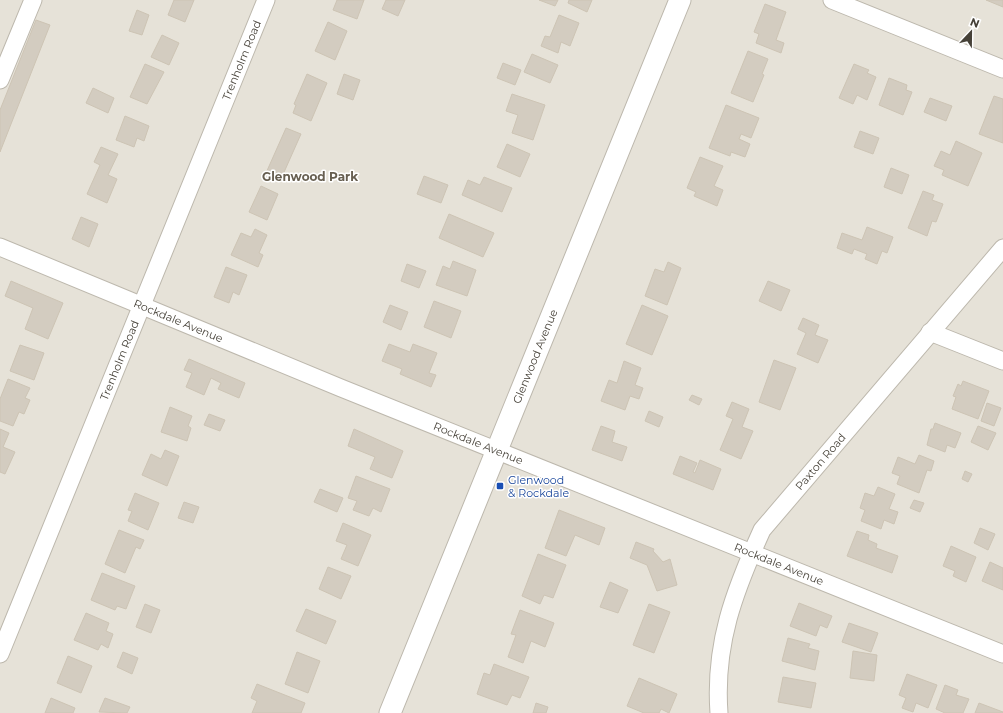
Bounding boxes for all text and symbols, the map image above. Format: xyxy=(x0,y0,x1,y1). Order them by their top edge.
north arrow xyxy=(951,12,991,52)
text: N xyxy=(968,15,981,31)
street label: Trenholm Road xyxy=(219,18,264,102)
district label: Glenwood Park xyxy=(262,169,358,184)
street label: Rockdale Avenue xyxy=(132,296,225,346)
street label: Glenwood Avenue xyxy=(510,307,561,406)
street label: Trenholm Road xyxy=(97,318,142,402)
street label: Rockdale Avenue xyxy=(431,419,526,468)
street label: Paxton Road xyxy=(792,430,849,493)
place label: Glenwood & Rockdale xyxy=(508,473,569,500)
marker: Glenwood & Rockdale xyxy=(495,481,505,491)
street label: Rockdale Avenue xyxy=(732,540,826,588)

